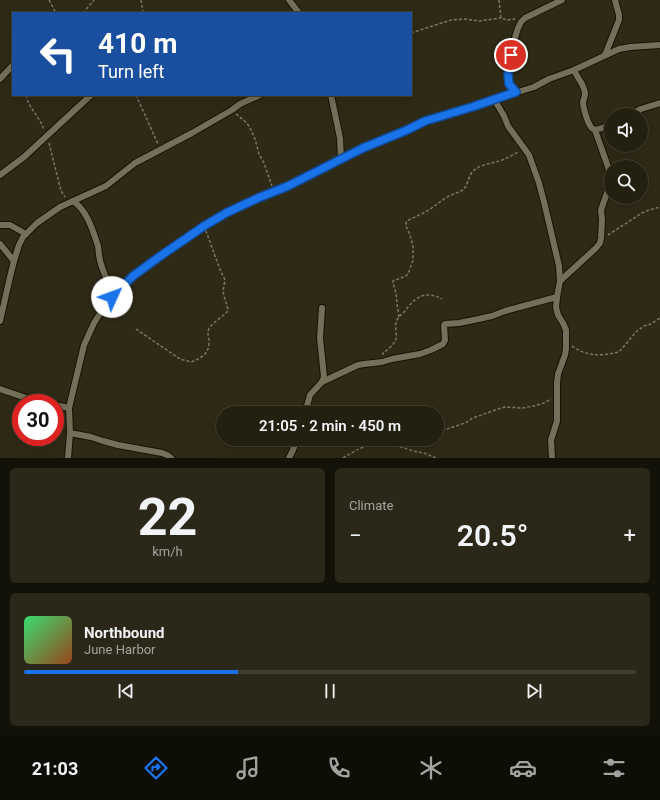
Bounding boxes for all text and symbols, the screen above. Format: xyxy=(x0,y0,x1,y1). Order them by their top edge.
text: 410 m xyxy=(98,27,177,60)
icon: left xyxy=(32,28,84,80)
pin xyxy=(494,38,528,72)
icon: arrive xyxy=(500,44,522,66)
text: Turn left xyxy=(98,61,164,82)
map controls xyxy=(604,108,648,204)
button: sound xyxy=(604,108,648,152)
button: search xyxy=(604,160,648,204)
position arrow xyxy=(91,276,133,318)
speed limit sign: 30 xyxy=(12,394,64,446)
text: 21:05 · 2 min · 450 m xyxy=(259,417,401,435)
text: 22 xyxy=(138,487,197,548)
text: Climate xyxy=(349,498,393,513)
text: 20.5° xyxy=(457,518,528,553)
text: − xyxy=(349,523,362,548)
text: + xyxy=(624,523,636,548)
text: km/h xyxy=(152,544,183,559)
text: Northbound xyxy=(84,624,165,642)
text: June Harbor xyxy=(84,642,156,657)
icon: previous xyxy=(115,680,137,702)
icon: pause xyxy=(319,680,341,702)
icon: next xyxy=(523,680,545,702)
icon: directions xyxy=(142,754,170,782)
icon: music xyxy=(234,754,262,782)
icon: phone xyxy=(325,754,353,782)
icon: climate xyxy=(417,754,445,782)
icon: car xyxy=(509,754,537,782)
icon: filters xyxy=(600,754,628,782)
text: 21:03 xyxy=(32,758,78,779)

